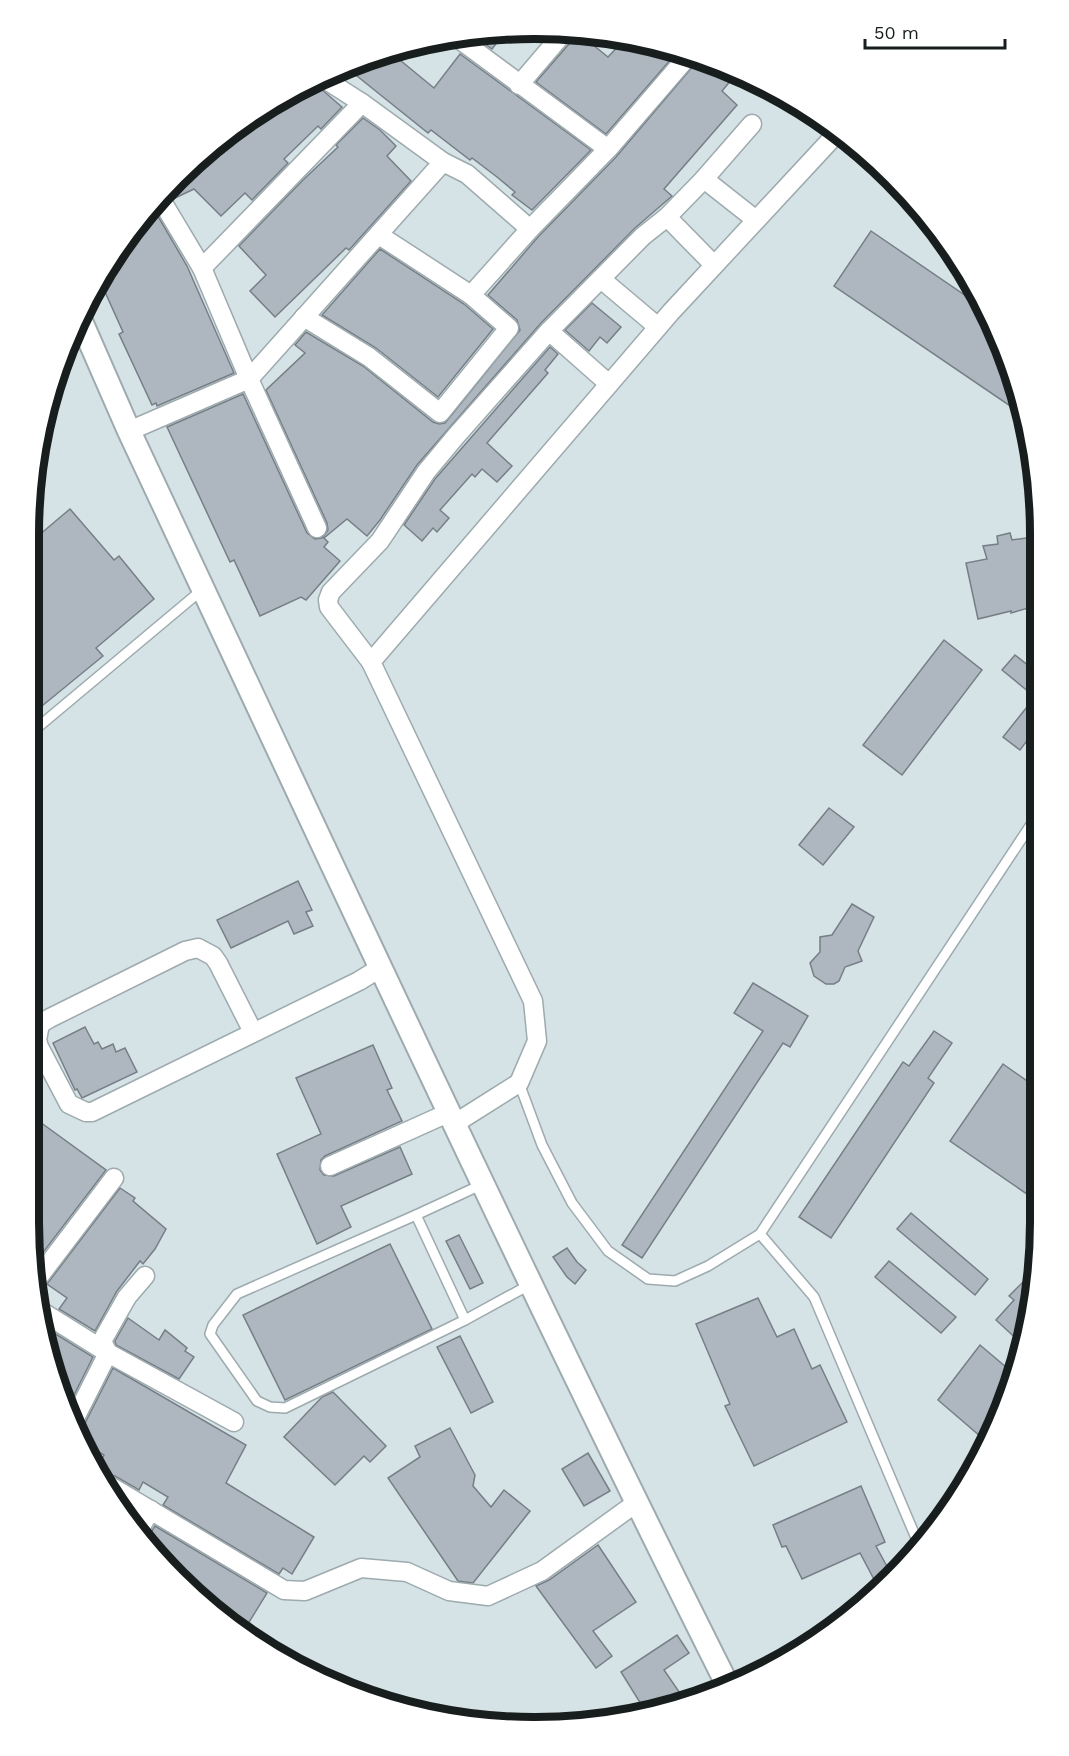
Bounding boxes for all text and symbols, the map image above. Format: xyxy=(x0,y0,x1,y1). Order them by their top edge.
scale bar xyxy=(865,12,1004,50)
text: 50 m xyxy=(874,22,919,43)

